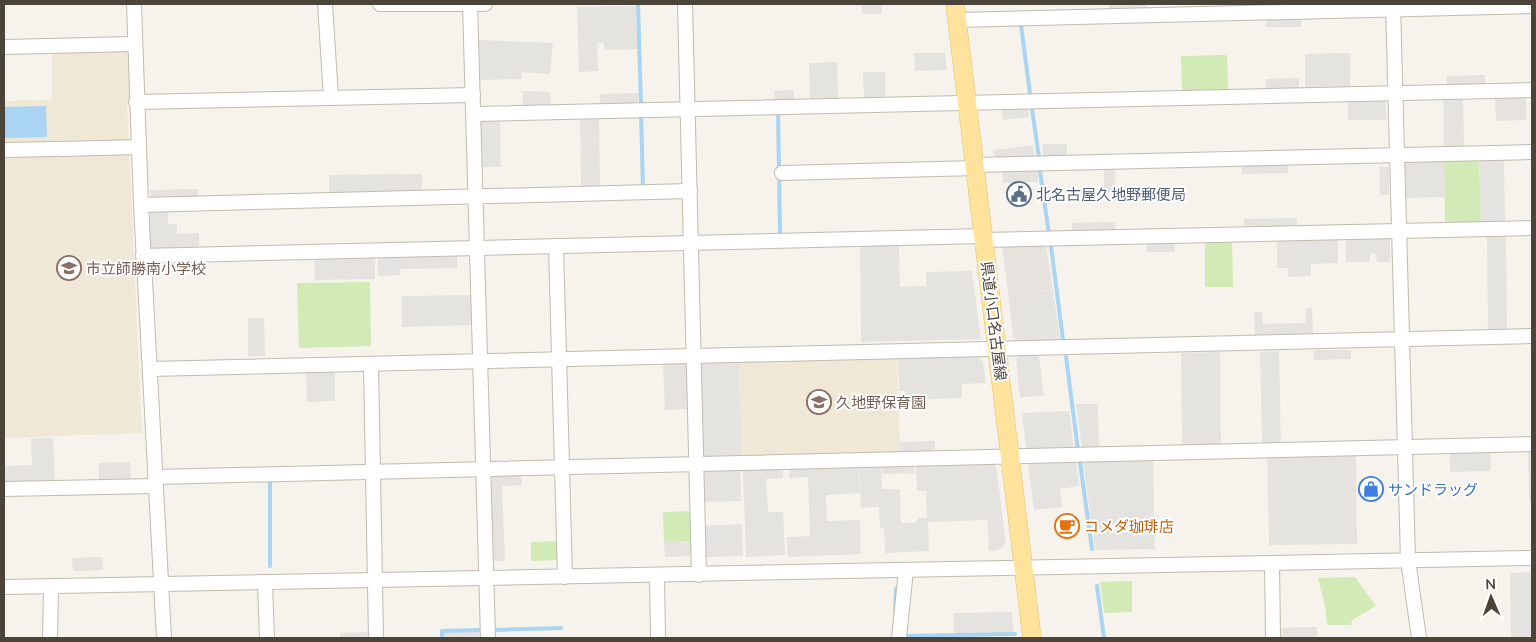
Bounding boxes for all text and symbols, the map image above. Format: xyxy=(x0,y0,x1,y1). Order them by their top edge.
public building icon: 北名古屋久地野郵便局 xyxy=(1006,181,1032,207)
place label: 北名古屋久地野郵便局 xyxy=(1036,185,1186,204)
school or university icon: 市立師勝南小学校 xyxy=(56,255,82,281)
place label: 市立師勝南小学校 xyxy=(86,259,206,278)
street label: 県道小口名古屋線 xyxy=(977,260,1011,382)
school or university icon: 久地野保育園 xyxy=(806,389,832,415)
place label: 久地野保育園 xyxy=(836,393,926,412)
shop icon: サンドラッグ xyxy=(1358,476,1384,502)
place label: サンドラッグ xyxy=(1388,480,1478,499)
cafe icon: コメダ珈琲店 xyxy=(1054,513,1080,539)
place label: コメダ珈琲店 xyxy=(1084,517,1174,536)
north arrow xyxy=(1466,572,1516,622)
text: N xyxy=(1485,575,1496,593)

